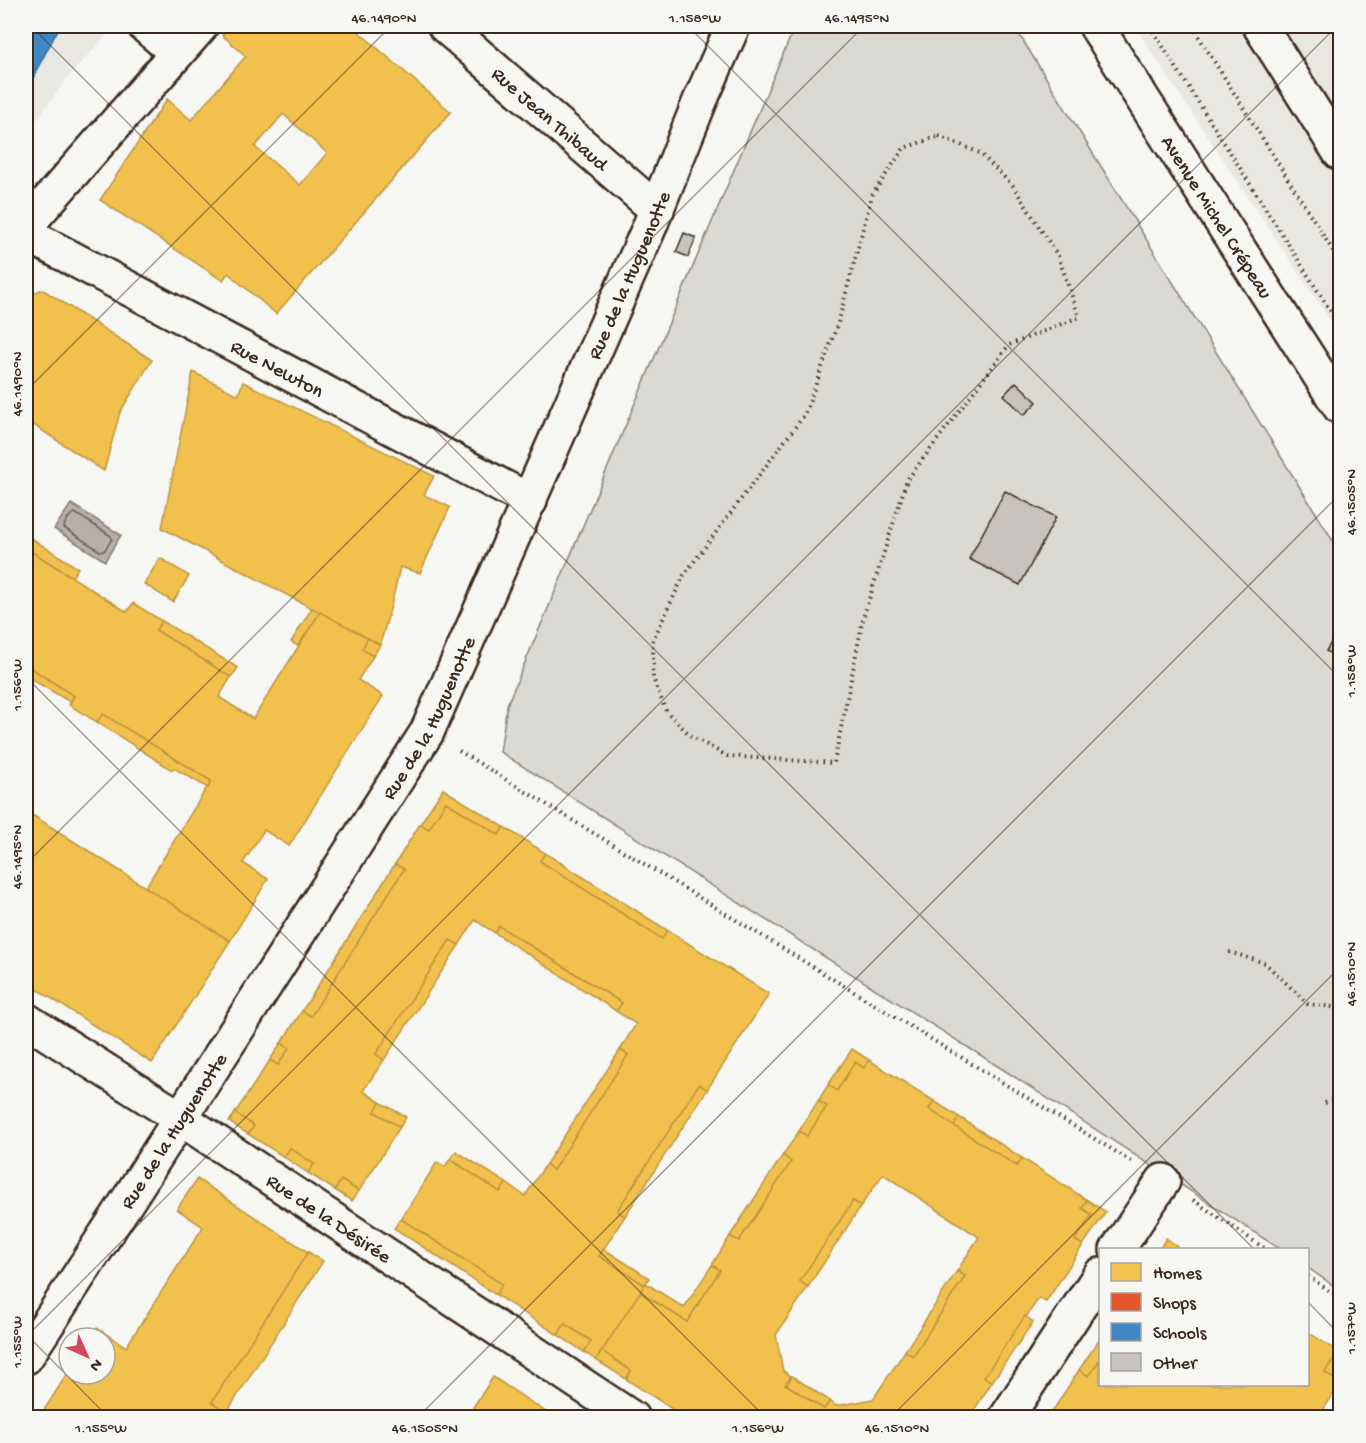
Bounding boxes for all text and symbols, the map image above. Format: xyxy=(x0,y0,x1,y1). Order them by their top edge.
text: 46.1490°N xyxy=(351,10,417,28)
text: 1.158°W xyxy=(668,10,721,28)
text: 46.1495°N xyxy=(825,10,889,28)
street label: Rue Jean Thibaud xyxy=(485,64,613,179)
street label: Avenue Michel Crépeau xyxy=(1154,132,1276,305)
street label: Rue de la Huguenotte xyxy=(585,188,678,364)
street label: Rue Newton xyxy=(226,336,327,405)
text: 46.1490°N xyxy=(9,351,27,417)
text: 46.1505°N xyxy=(1343,469,1361,535)
street label: Rue de la Huguenotte xyxy=(379,633,483,805)
text: 1.158°W xyxy=(1343,645,1361,698)
text: 1.156°W xyxy=(9,659,27,712)
text: 46.1495°N xyxy=(9,825,27,889)
text: 46.1510°N xyxy=(1343,942,1361,1006)
street label: Rue de la Huguenotte xyxy=(117,1049,234,1214)
street label: Rue de la Désirée xyxy=(261,1171,395,1270)
legend xyxy=(1099,1248,1309,1386)
text: Homes xyxy=(1153,1264,1203,1285)
text: Shops xyxy=(1153,1294,1197,1315)
text: 1.157°W xyxy=(1343,1302,1361,1355)
text: 1.155°W xyxy=(9,1316,27,1369)
text: Schools xyxy=(1153,1324,1208,1345)
north arrow xyxy=(57,1326,117,1386)
text: N xyxy=(84,1354,106,1375)
text: Other xyxy=(1153,1354,1198,1375)
text: 1.155°W xyxy=(74,1420,127,1438)
text: 46.1505°N xyxy=(392,1420,458,1438)
text: 1.156°W xyxy=(731,1420,784,1438)
text: 46.1510°N xyxy=(865,1420,929,1438)

